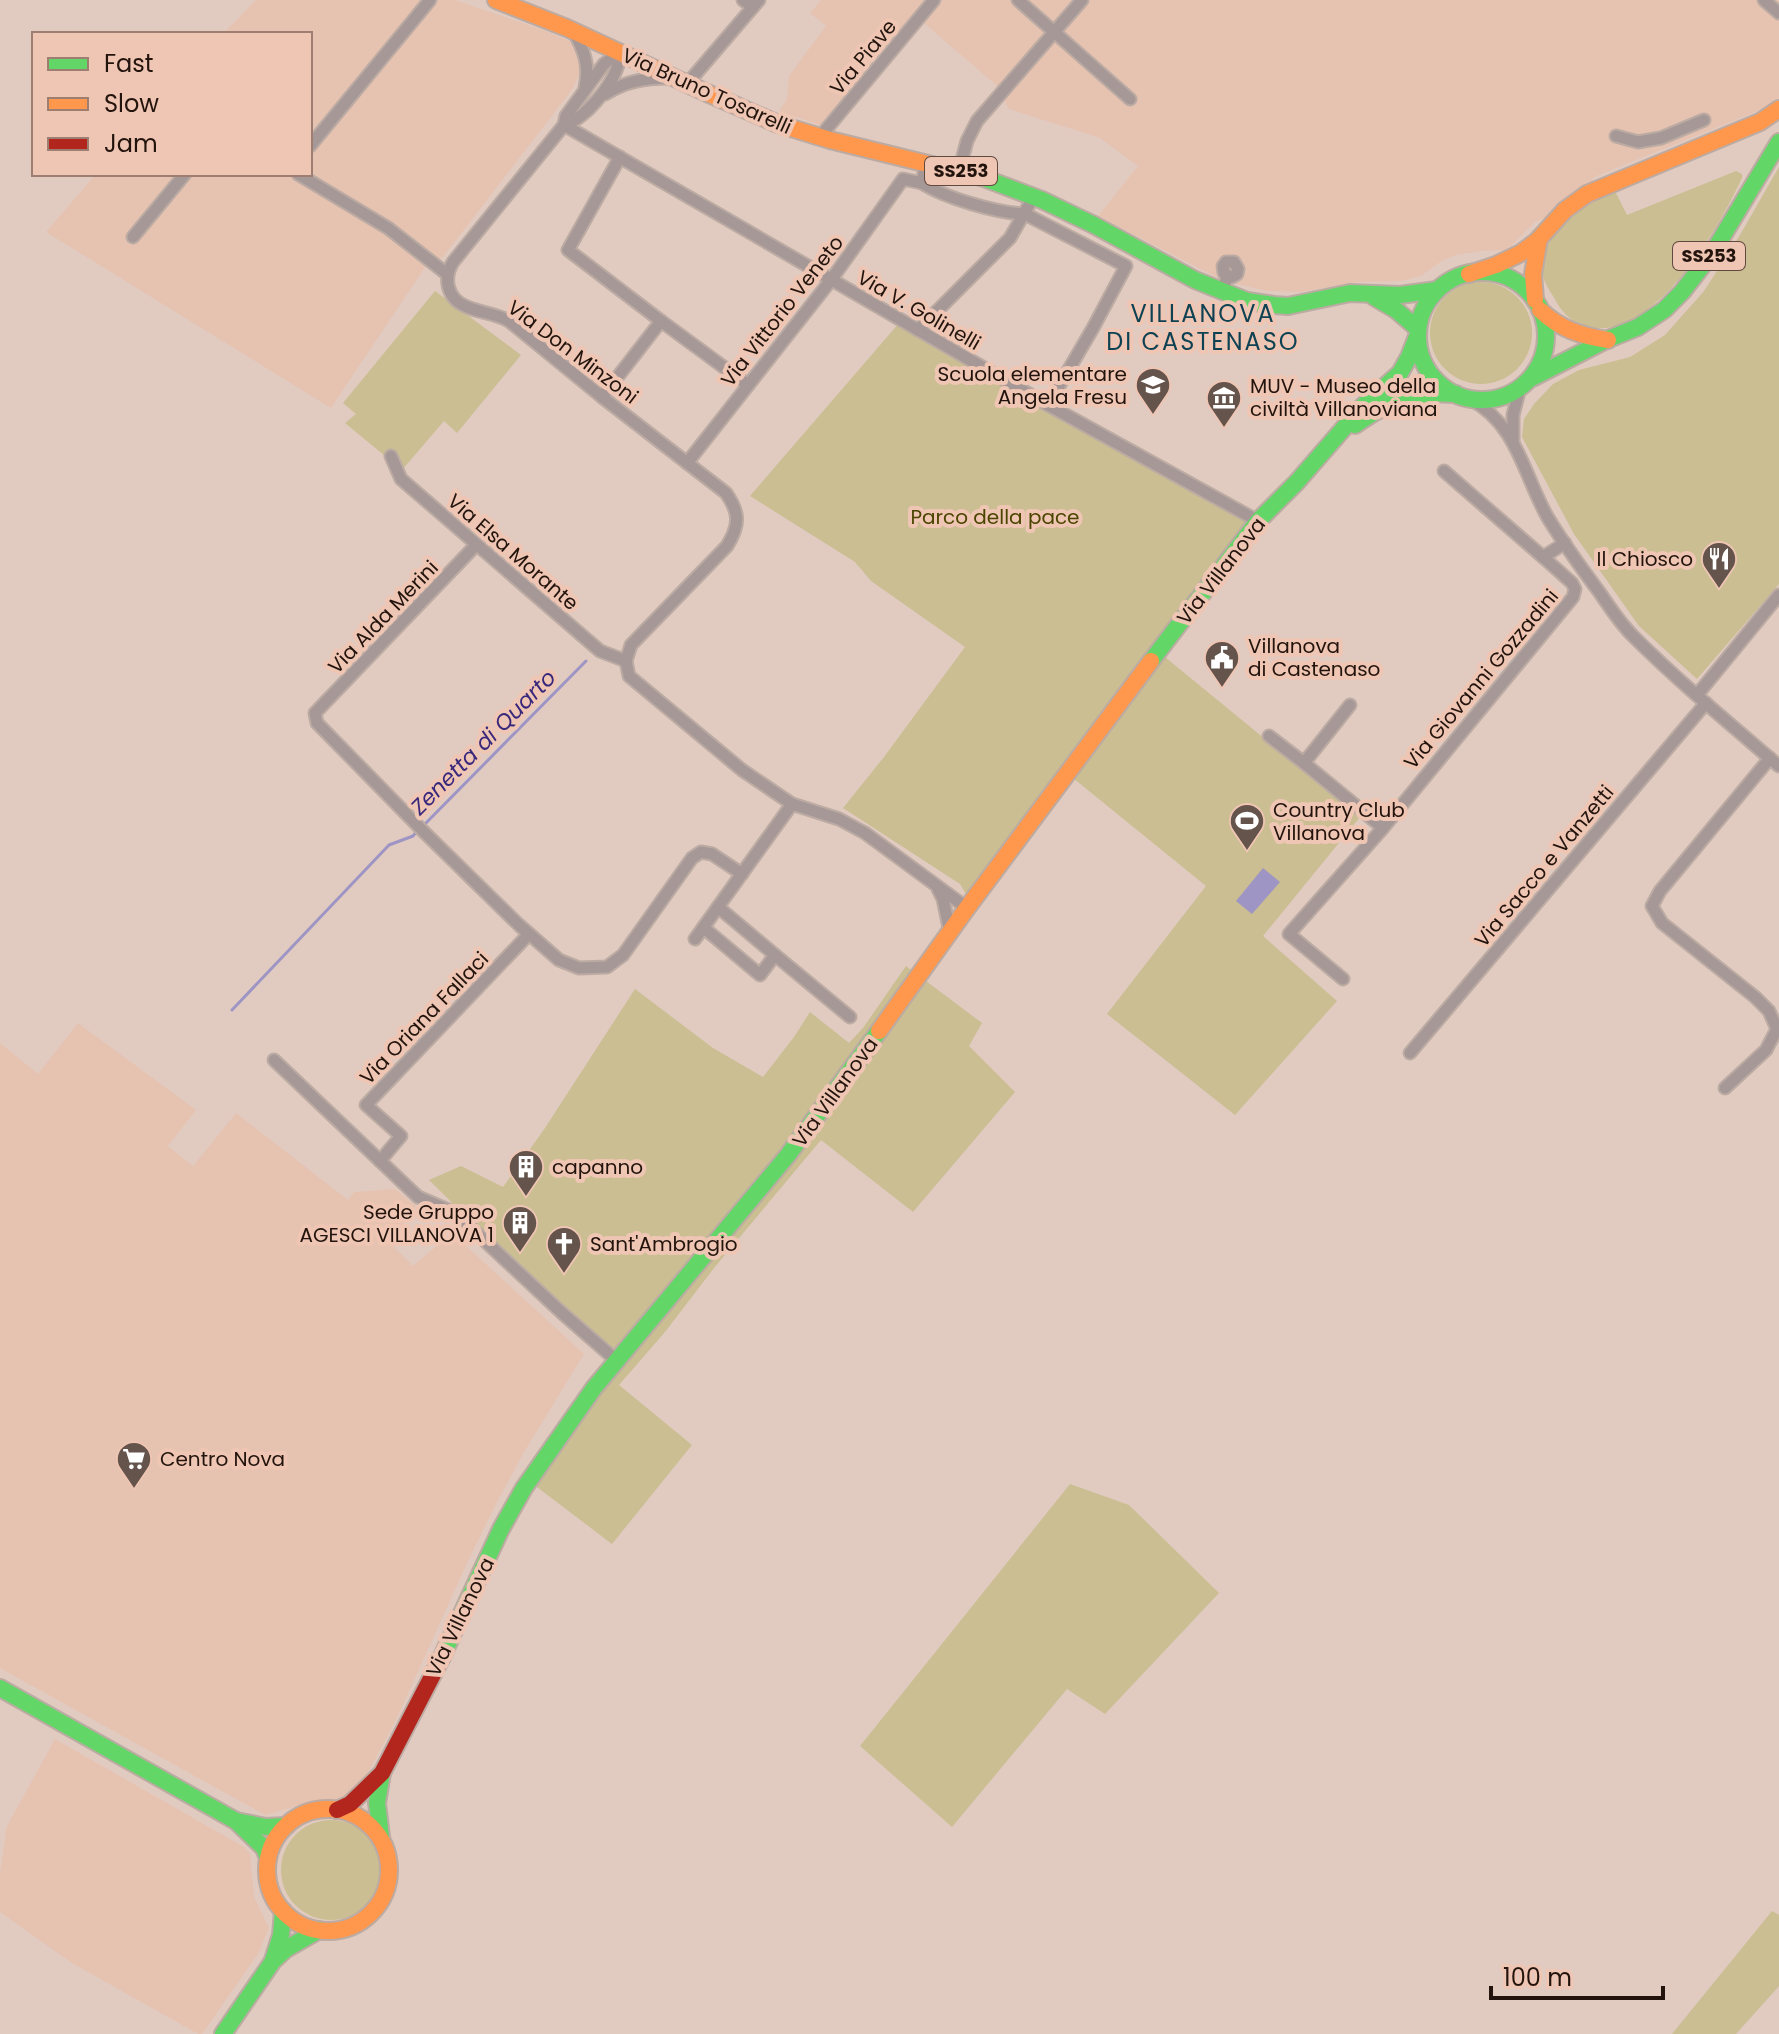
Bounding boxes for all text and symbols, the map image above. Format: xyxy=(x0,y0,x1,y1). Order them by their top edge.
street label: Via Piave xyxy=(823,13,903,101)
legend xyxy=(32,32,312,176)
street label: Via Bruno Tosarelli xyxy=(618,41,796,141)
text: Fast xyxy=(104,47,154,80)
text: Slow xyxy=(104,87,159,120)
text: Jam xyxy=(104,127,158,160)
road number: SS253 xyxy=(925,157,997,185)
street label: Via Vittorio Veneto xyxy=(714,230,850,392)
road number: SS253 xyxy=(1673,242,1745,270)
street label: Via V. Golinelli xyxy=(852,263,986,357)
street label: Via Don Minzoni xyxy=(502,294,644,410)
district label: VILLANOVA DI CASTENASO xyxy=(1106,297,1300,358)
place label: Scuola elementare Angela Fresu xyxy=(938,360,1127,411)
school or university icon: Scuola elementare Angela Fresu xyxy=(1134,366,1172,416)
place label: MUV - Museo della civiltà Villanoviana xyxy=(1250,372,1438,423)
museum icon: MUV - Museo della civiltà Villanoviana xyxy=(1205,379,1243,429)
street label: Via Elsa Morante xyxy=(441,487,585,617)
park label: Parco della pace xyxy=(910,503,1080,531)
street label: Via Villanova xyxy=(1170,511,1272,631)
restaurant icon: Il Chiosco xyxy=(1700,540,1738,590)
place label: Il Chiosco xyxy=(1596,545,1693,573)
street label: Via Alda Merini xyxy=(322,554,444,680)
street label: Via Giovanni Gozzadini xyxy=(1397,583,1565,775)
place label: Villanova di Castenaso xyxy=(1248,632,1380,683)
public building icon: Villanova di Castenaso xyxy=(1203,639,1241,689)
water label: Zenetta di Quarto xyxy=(403,663,563,823)
street label: Via Sacco e Vanzetti xyxy=(1468,779,1620,953)
place label: Country Club Villanova xyxy=(1273,796,1405,847)
sports icon: Country Club Villanova xyxy=(1228,802,1266,852)
street label: Via Oriana Fallaci xyxy=(353,945,495,1091)
street label: Via Villanova xyxy=(786,1031,884,1153)
building icon: capanno xyxy=(507,1148,545,1198)
place label: capanno xyxy=(552,1153,643,1181)
place label: Sede Gruppo AGESCI VILLANOVA 1 xyxy=(300,1198,494,1249)
building icon: Sede Gruppo AGESCI VILLANOVA 1 xyxy=(501,1204,539,1254)
church icon: Sant'Ambrogio xyxy=(545,1225,583,1275)
place label: Sant'Ambrogio xyxy=(590,1230,738,1258)
supermarket icon: Centro Nova xyxy=(115,1440,153,1490)
place label: Centro Nova xyxy=(160,1445,285,1473)
street label: Via Villanova xyxy=(419,1553,501,1681)
scale bar xyxy=(1491,1950,1663,2000)
text: 100 m xyxy=(1503,1961,1572,1994)

